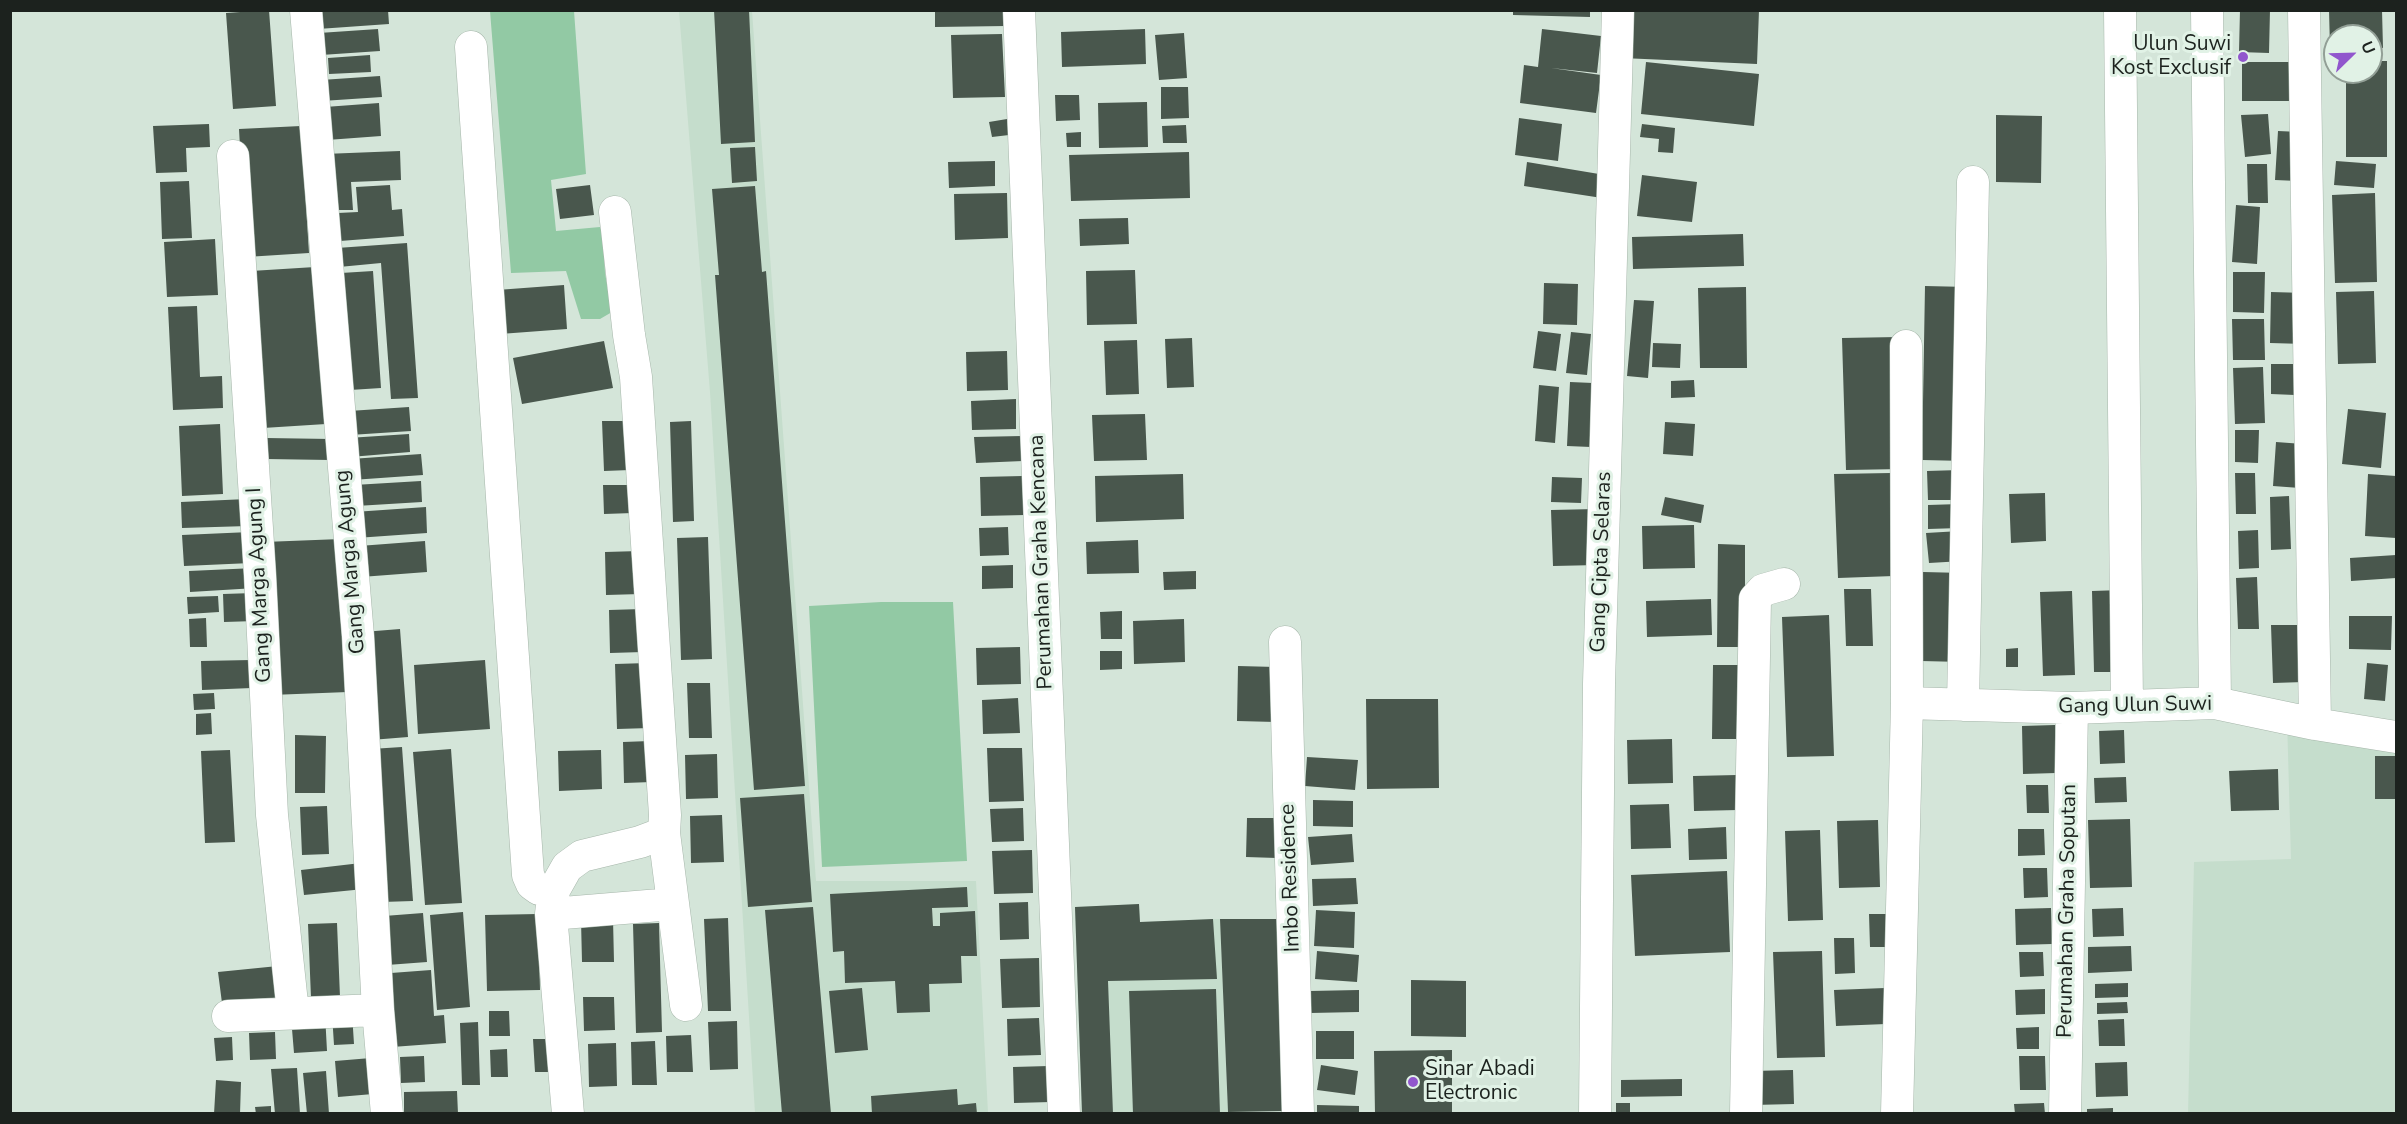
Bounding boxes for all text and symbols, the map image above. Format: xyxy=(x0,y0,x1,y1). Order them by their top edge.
north arrow xyxy=(2323,24,2383,84)
place label: Ulun Suwi Kost Exclusif xyxy=(2111,32,2231,82)
text: U xyxy=(2355,38,2380,57)
marker: Ulun Suwi Kost Exclusif xyxy=(2236,50,2250,64)
street label: Perumahan Graha Kencana xyxy=(1025,434,1059,690)
street label: Gang Marga Agung xyxy=(330,469,372,655)
street label: Gang Cipta Selaras xyxy=(1586,471,1618,653)
street label: Gang Marga Agung I xyxy=(242,487,278,683)
street label: Gang Ulun Suwi xyxy=(2058,692,2212,720)
street label: Perumahan Graha Soputan xyxy=(2053,784,2083,1038)
street label: Imbo Residence xyxy=(1276,803,1306,953)
place label: Sinar Abadi Electronic xyxy=(1425,1057,1535,1107)
marker: Sinar Abadi Electronic xyxy=(1406,1075,1420,1089)

